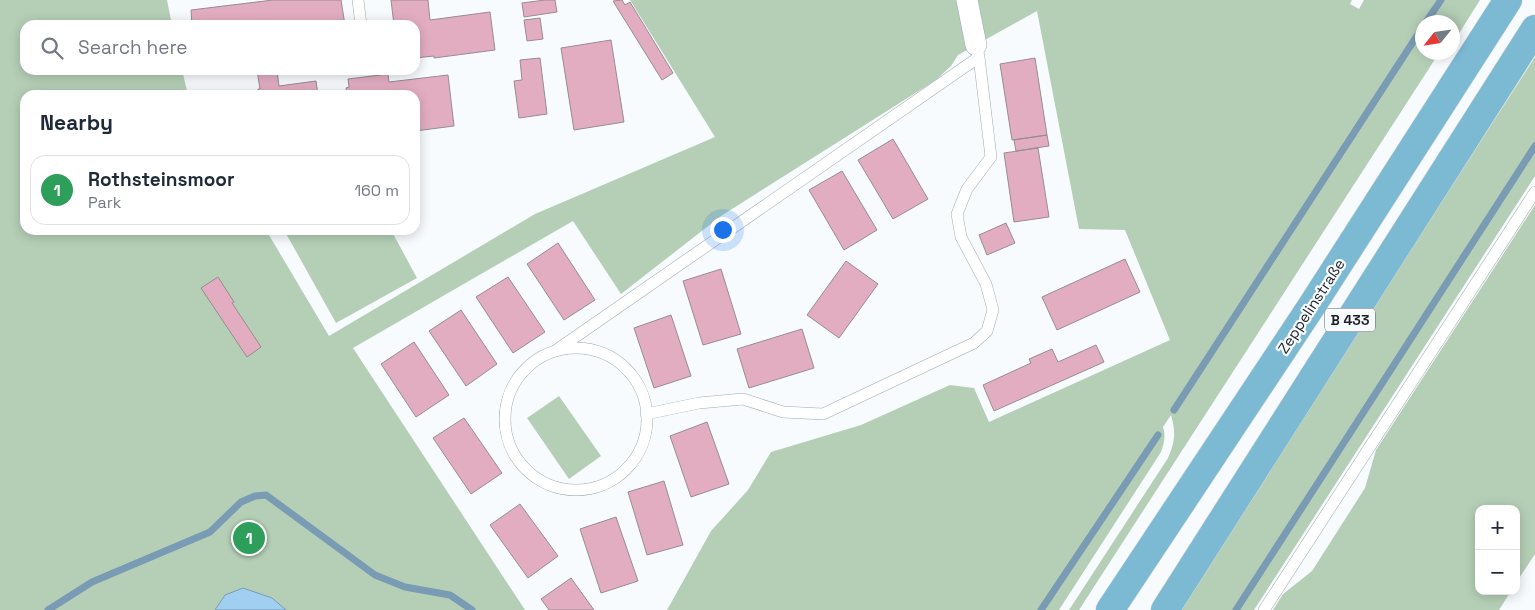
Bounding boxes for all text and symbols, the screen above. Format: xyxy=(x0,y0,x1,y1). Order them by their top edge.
north arrow xyxy=(1415,15,1460,60)
search box xyxy=(20,20,420,75)
icon: search xyxy=(38,34,66,62)
text: Search here xyxy=(78,35,188,60)
text: Nearby xyxy=(40,109,113,136)
text: Rothsteinsmoor xyxy=(88,167,234,192)
text: 1 xyxy=(53,180,61,201)
text: 160 m xyxy=(354,180,399,201)
text: Park xyxy=(88,192,121,213)
your location xyxy=(710,217,736,243)
street label: Zeppelinstraße xyxy=(1273,255,1349,357)
road number: B 433 xyxy=(1325,308,1375,332)
map controls xyxy=(1475,505,1520,595)
button: + xyxy=(1475,505,1520,550)
pin: 1 xyxy=(233,519,265,557)
button: − xyxy=(1475,550,1520,595)

